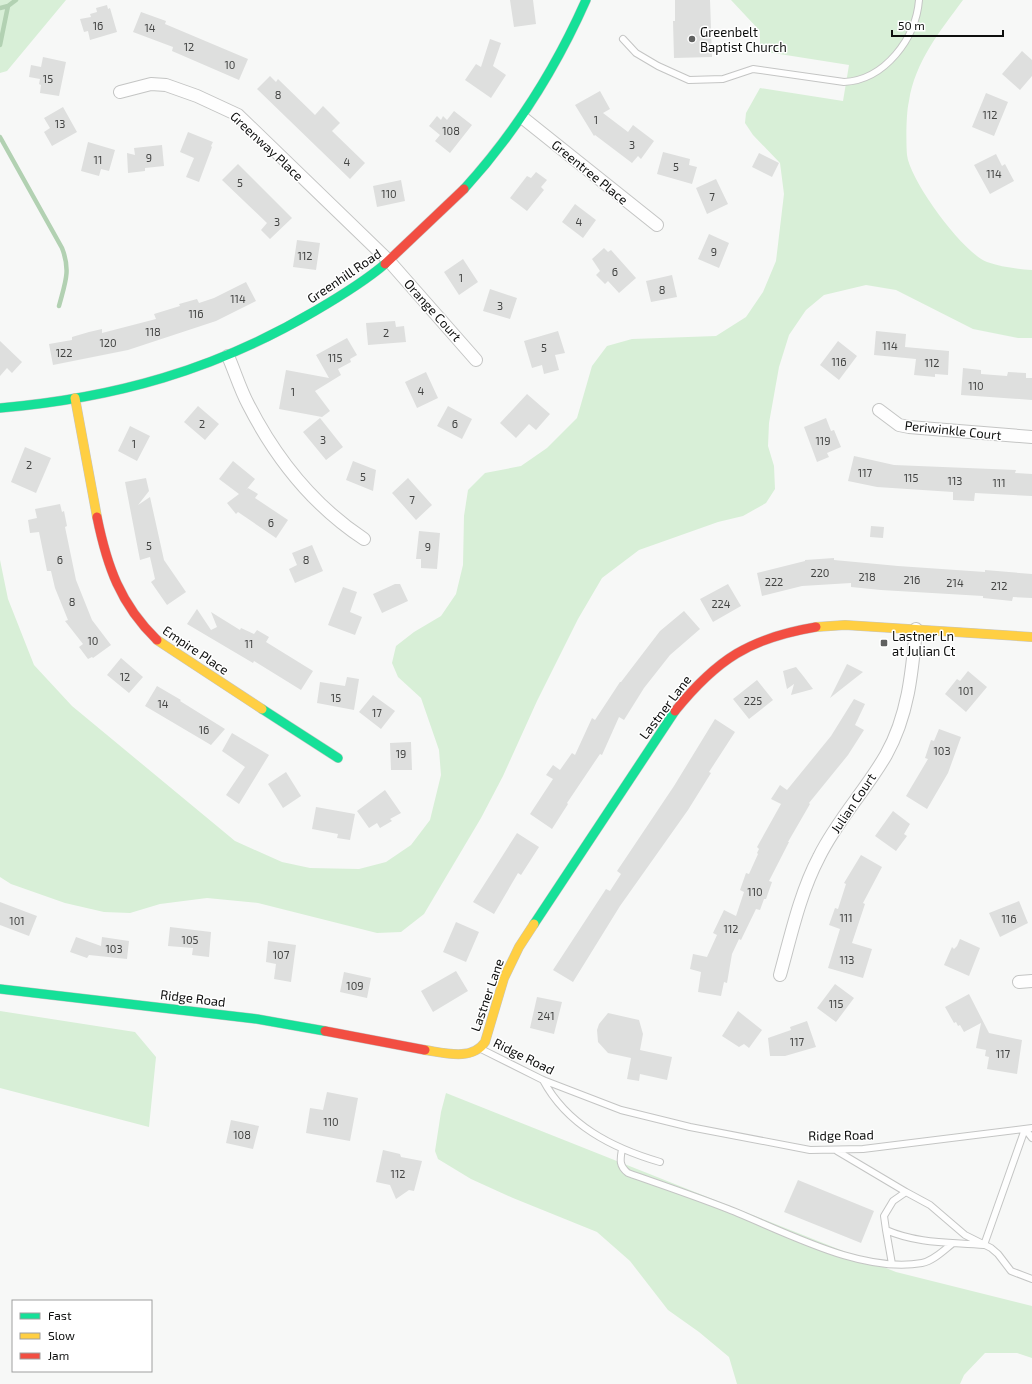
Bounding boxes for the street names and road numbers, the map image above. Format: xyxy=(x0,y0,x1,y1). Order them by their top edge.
street label: Greenway Place xyxy=(227,108,307,184)
street label: Greentree Place xyxy=(549,136,631,208)
street label: Greenhill Road xyxy=(304,245,384,307)
street label: Orange Court xyxy=(401,276,465,344)
street label: Periwinkle Court xyxy=(904,417,1002,443)
street label: Empire Place xyxy=(160,622,232,678)
street label: Lastner Lane xyxy=(636,672,694,742)
street label: Julian Court xyxy=(827,770,879,836)
street label: Lastner Lane xyxy=(467,956,507,1034)
street label: Ridge Road xyxy=(159,986,227,1010)
street label: Ridge Road xyxy=(491,1034,557,1078)
street label: Ridge Road xyxy=(808,1126,874,1144)

